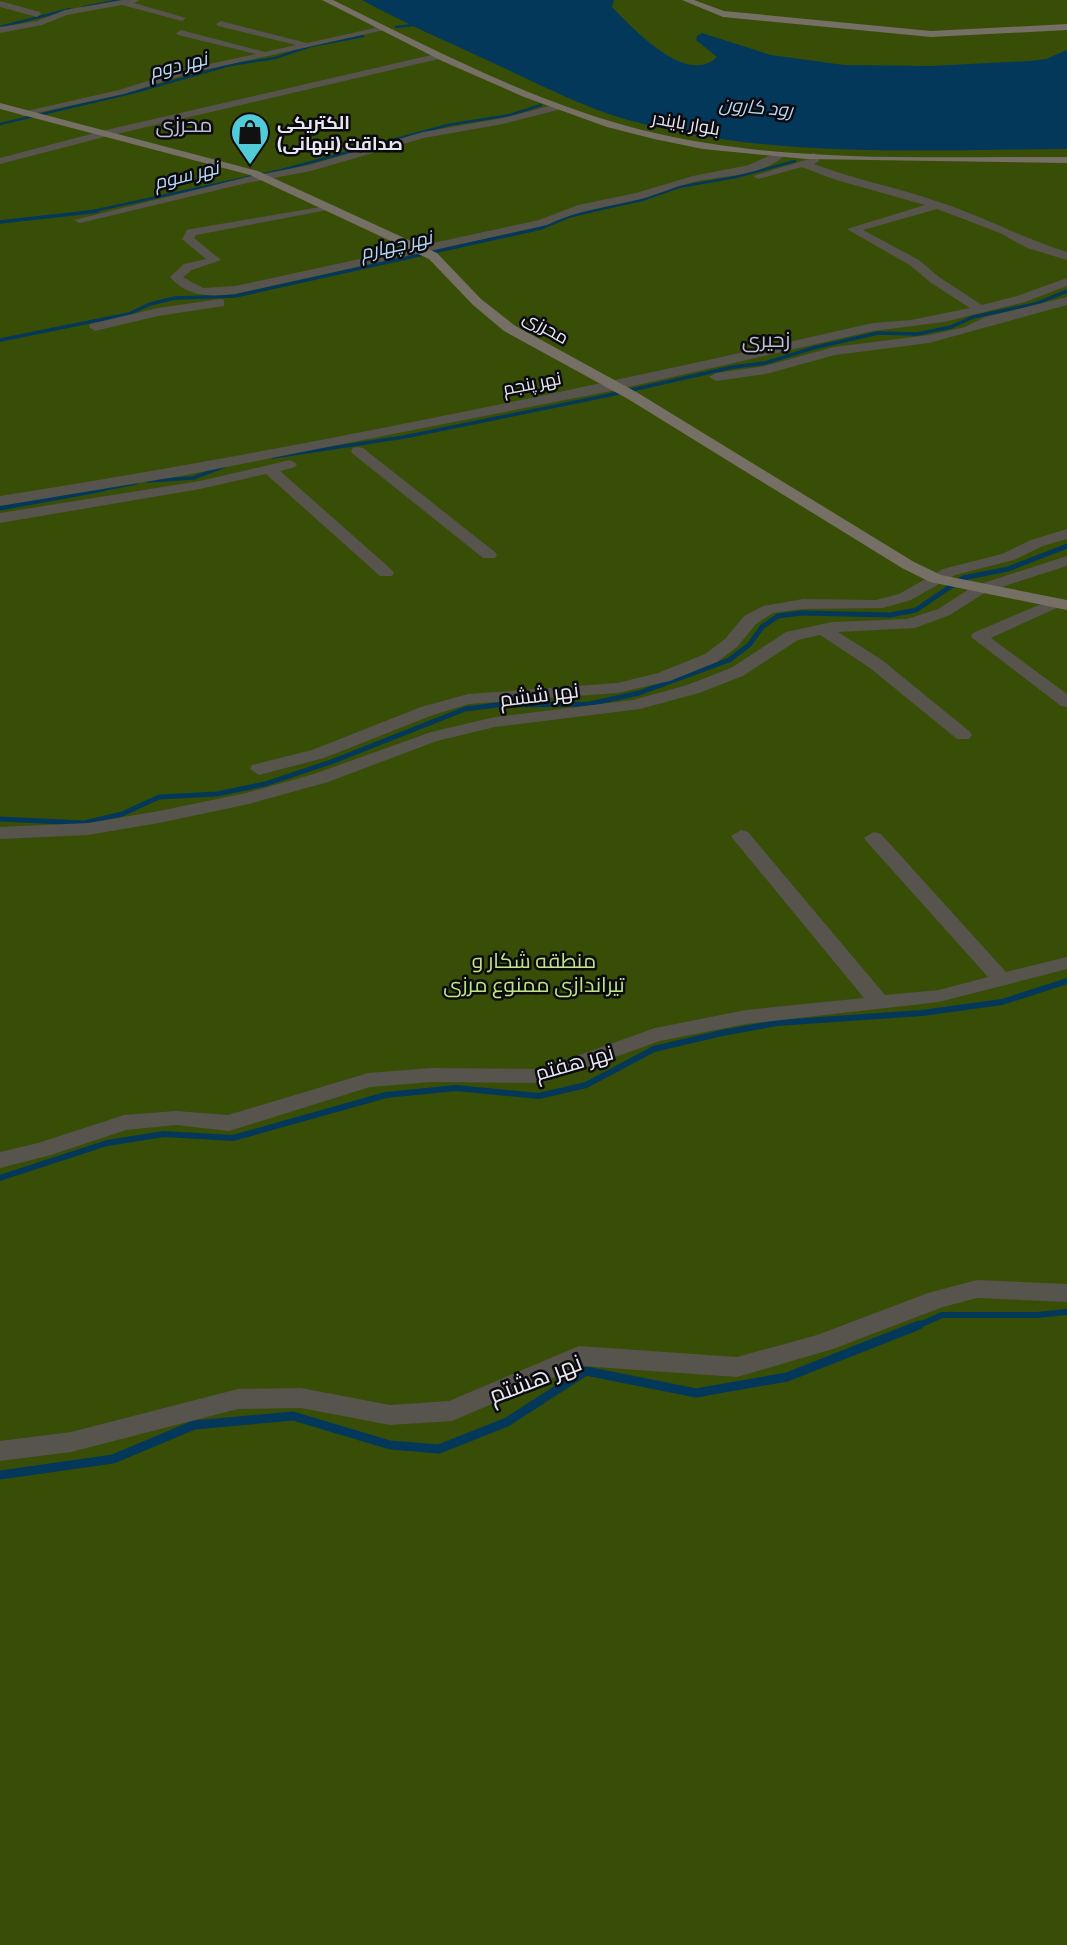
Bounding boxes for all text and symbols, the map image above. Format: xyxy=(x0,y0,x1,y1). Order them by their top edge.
water label: نهر دوم xyxy=(145,42,212,85)
water label: رود کارون xyxy=(718,88,796,124)
street label: بلوار بایندر xyxy=(649,104,722,142)
district label: محرزی xyxy=(156,108,212,140)
place label: الکتریکی صداقت (نبهانی) xyxy=(277,109,403,157)
shop icon: الکتریکی صداقت (نبهانی) xyxy=(229,111,271,166)
water label: نهر سوم xyxy=(149,151,223,196)
water label: نهر چهارم xyxy=(356,221,437,267)
street label: محرزی xyxy=(518,303,574,351)
district label: زحیری xyxy=(742,323,790,355)
street label: نهر پنجم xyxy=(501,364,563,402)
street label: نهر ششم xyxy=(498,673,580,715)
park label: منطقه شکار و تیراندازی ممنوع مرزی xyxy=(443,944,625,1000)
street label: نهر هفتم xyxy=(531,1036,617,1088)
street label: نهر هشتم xyxy=(483,1344,587,1412)

